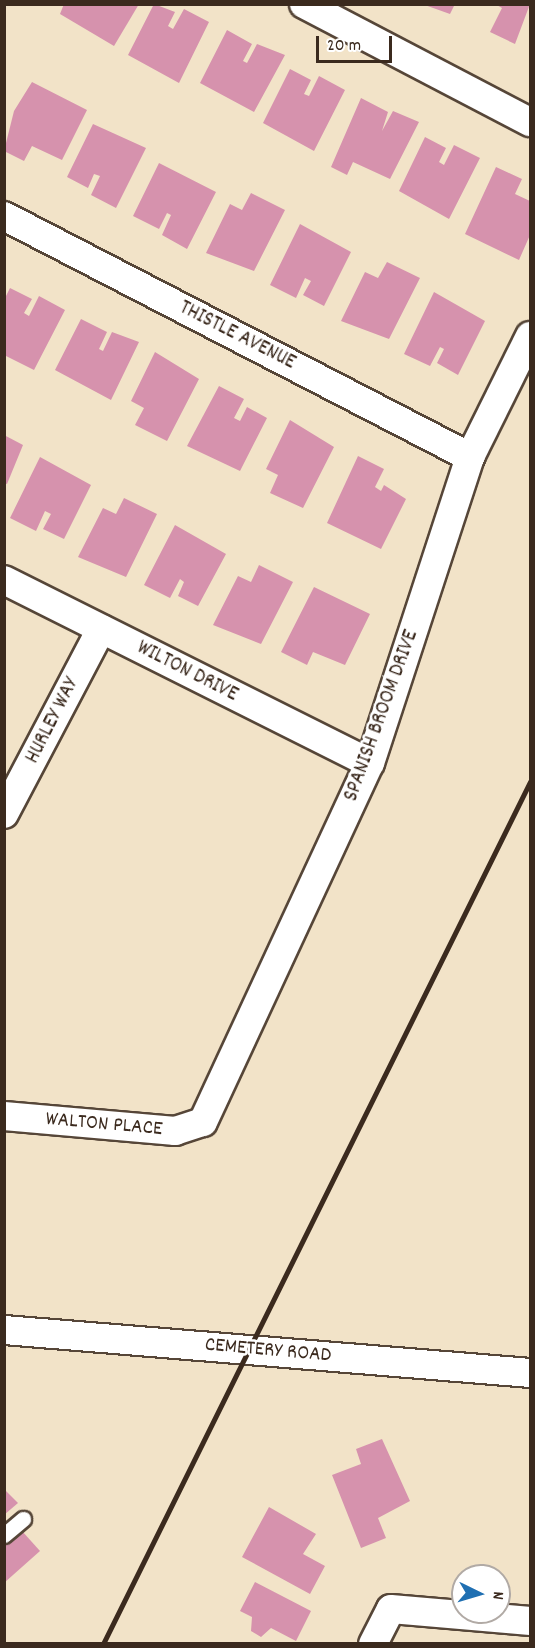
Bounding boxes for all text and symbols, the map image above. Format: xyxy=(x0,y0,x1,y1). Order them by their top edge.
scale bar xyxy=(319,24,396,62)
text: 20 m xyxy=(327,34,361,59)
street label: THISTLE AVENUE xyxy=(175,296,299,376)
street label: SPANISH BROOM DRIVE xyxy=(339,627,425,805)
street label: WILTON DRIVE xyxy=(132,636,242,708)
street label: HURLEY WAY xyxy=(21,674,85,768)
street label: WALTON PLACE xyxy=(45,1107,163,1143)
street label: CEMETERY ROAD xyxy=(204,1333,332,1369)
north arrow xyxy=(451,1564,511,1624)
text: N xyxy=(486,1590,509,1600)

